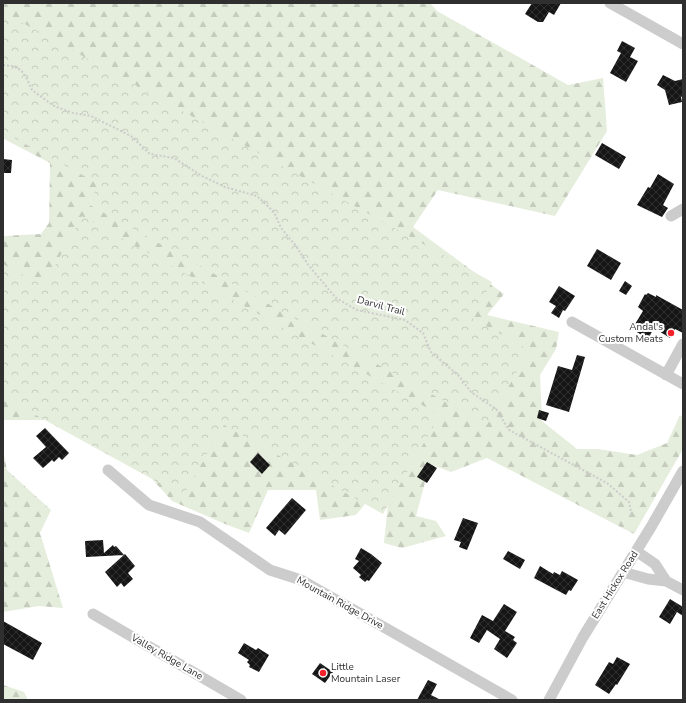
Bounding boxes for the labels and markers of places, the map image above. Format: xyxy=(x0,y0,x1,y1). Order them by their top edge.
place label: Andal's Custom Meats xyxy=(598,320,663,346)
marker: Andal's Custom Meats xyxy=(666,328,676,338)
place label: Little Mountain Laser xyxy=(331,660,401,686)
marker: Little Mountain Laser xyxy=(318,668,328,678)

